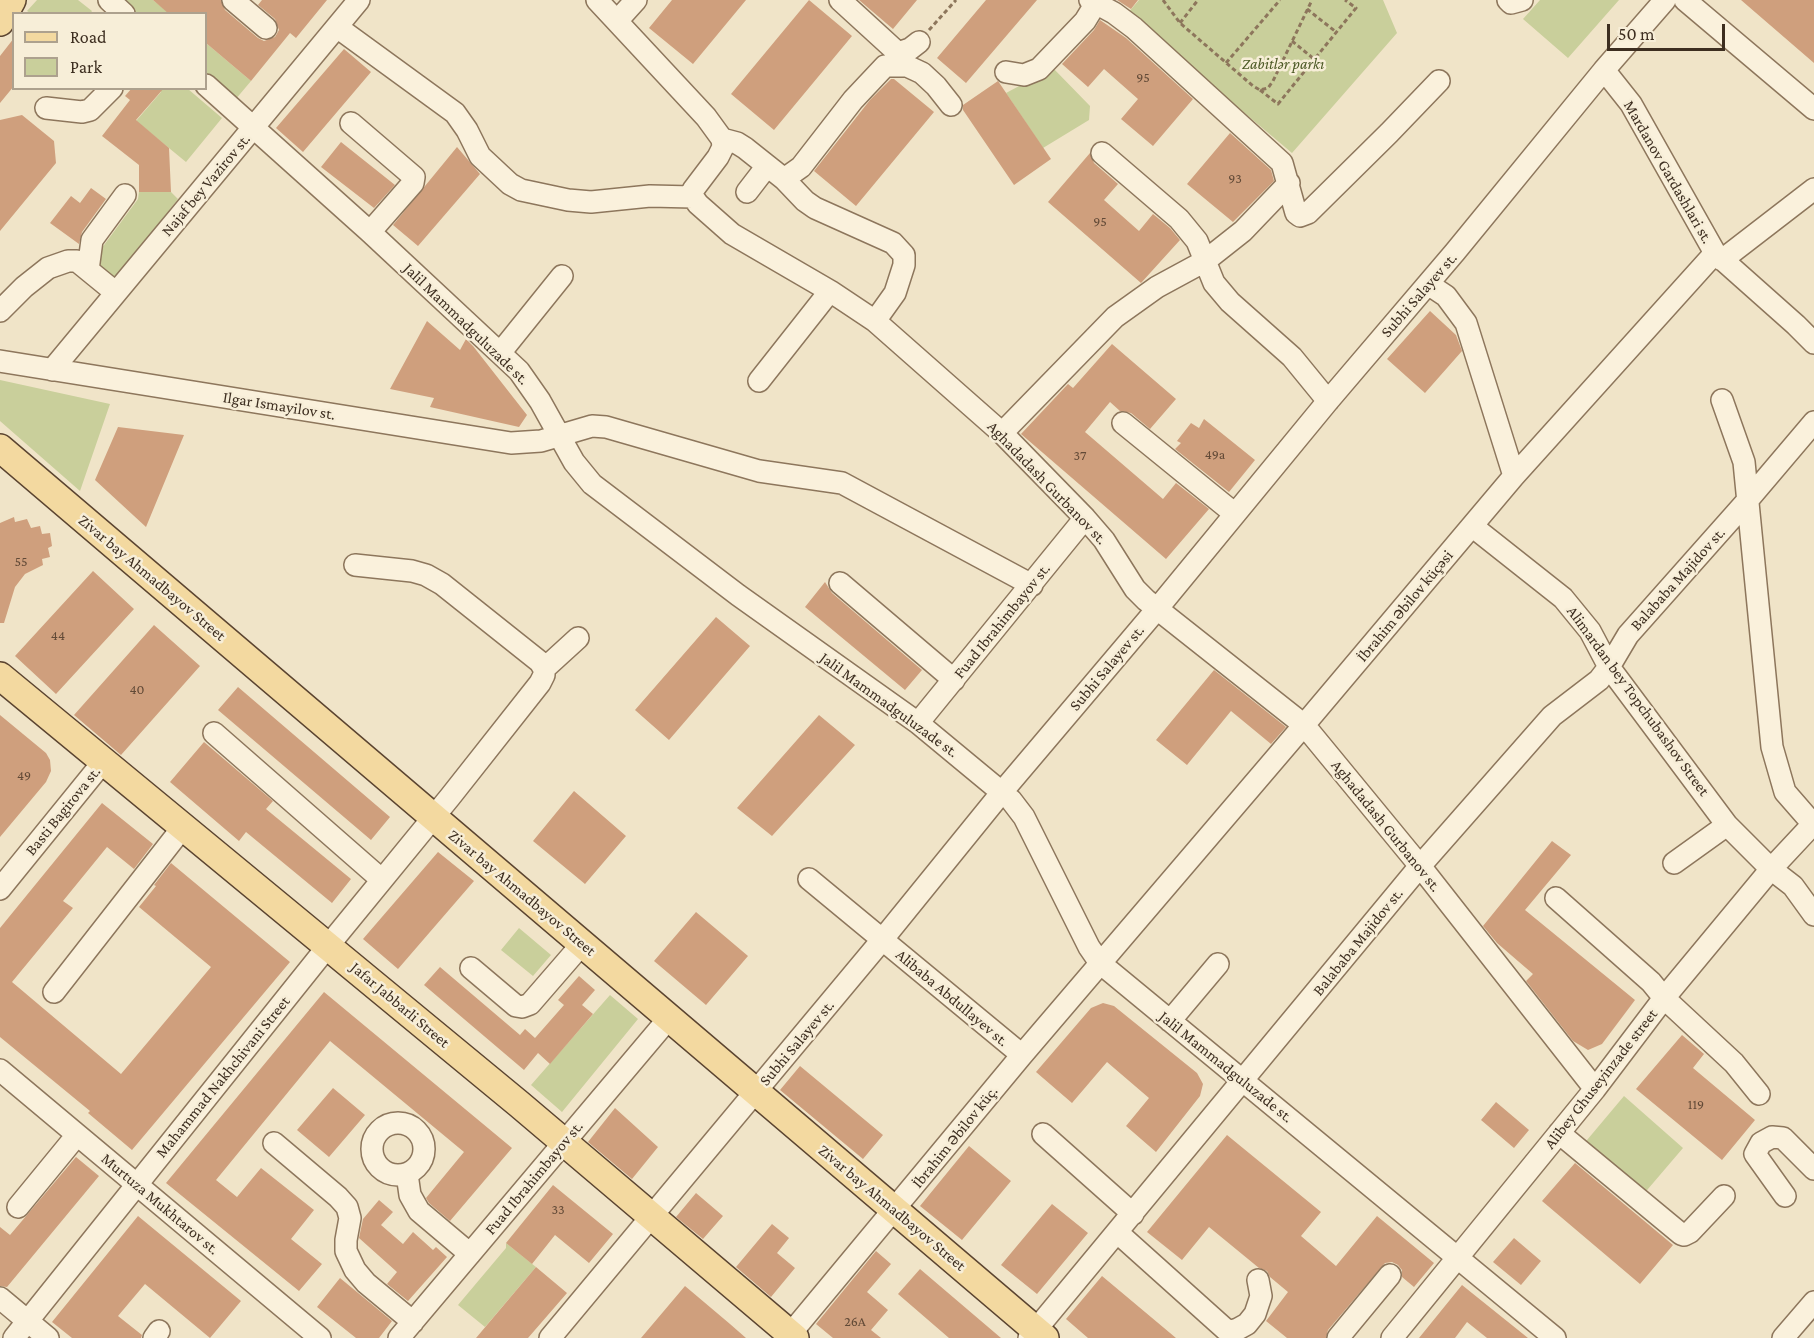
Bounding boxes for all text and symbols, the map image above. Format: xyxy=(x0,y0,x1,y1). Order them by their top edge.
legend xyxy=(12,12,207,90)
scale bar xyxy=(1610,12,1728,50)
text: 50 m xyxy=(1618,24,1655,44)
text: Road xyxy=(70,27,107,47)
park label: Zabitlər parkı xyxy=(1242,54,1324,74)
text: Park xyxy=(70,57,102,77)
house number: 95 xyxy=(1136,70,1150,86)
street label: Mardanov Gardashlari st. xyxy=(1619,97,1717,247)
street label: Najaf bey Vazirov st. xyxy=(157,130,255,240)
house number: 93 xyxy=(1228,171,1242,187)
house number: 95 xyxy=(1093,214,1107,230)
street label: Subhi Salayev st. xyxy=(1377,249,1461,341)
street label: Jalil Mammadguluzade st. xyxy=(399,259,533,389)
street label: Ilgar Ismayilov st. xyxy=(221,388,337,424)
street label: Aghadadash Gurbanov st. xyxy=(983,417,1111,549)
house number: 49a xyxy=(1205,447,1225,463)
house number: 37 xyxy=(1074,448,1086,464)
street label: Zivar bay Ahmadbayov Street xyxy=(74,511,230,645)
street label: Balababa Majidov st. xyxy=(1626,523,1730,635)
street label: İbrahim Əbilov küçəsi xyxy=(1353,546,1457,666)
house number: 55 xyxy=(14,554,28,570)
street label: Fuad Ibrahimbayov st. xyxy=(950,559,1054,683)
street label: Alimardan bey Topchubashov Street xyxy=(1563,602,1713,800)
street label: Subhi Salayev st. xyxy=(1066,621,1148,715)
house number: 44 xyxy=(51,628,65,644)
street label: Jalil Mammadguluzade st. xyxy=(816,648,962,762)
house number: 40 xyxy=(129,682,145,698)
street label: Aghadadash Gurbanov st. xyxy=(1327,756,1445,896)
street label: Basti Bagirova st. xyxy=(21,763,105,859)
house number: 49 xyxy=(17,768,31,784)
street label: Zivar bay Ahmadbayov Street xyxy=(444,826,600,960)
street label: Balababa Majidov st. xyxy=(1309,884,1407,1000)
street label: Alibaba Abdullayev st. xyxy=(892,945,1012,1051)
street label: Jafar Jabbarli Street xyxy=(347,958,453,1052)
street label: Mahammad Nakhchivani Street xyxy=(152,992,294,1162)
street label: Subhi Salayev st. xyxy=(756,996,838,1090)
street label: Alibey Ghuseyinzade street xyxy=(1540,1005,1662,1153)
street label: Jalil Mammadguluzade st. xyxy=(1155,1007,1297,1127)
street label: İbrahim Əbilov küç. xyxy=(908,1082,1002,1192)
house number: 119 xyxy=(1688,1097,1704,1113)
street label: Fuad Ibrahimbayov st. xyxy=(481,1117,587,1239)
street label: Zivar bay Ahmadbayov Street xyxy=(814,1141,970,1275)
street label: Murtuza Mukhtarov st. xyxy=(97,1149,223,1259)
house number: 33 xyxy=(551,1202,565,1218)
house number: 26A xyxy=(844,1314,866,1330)

